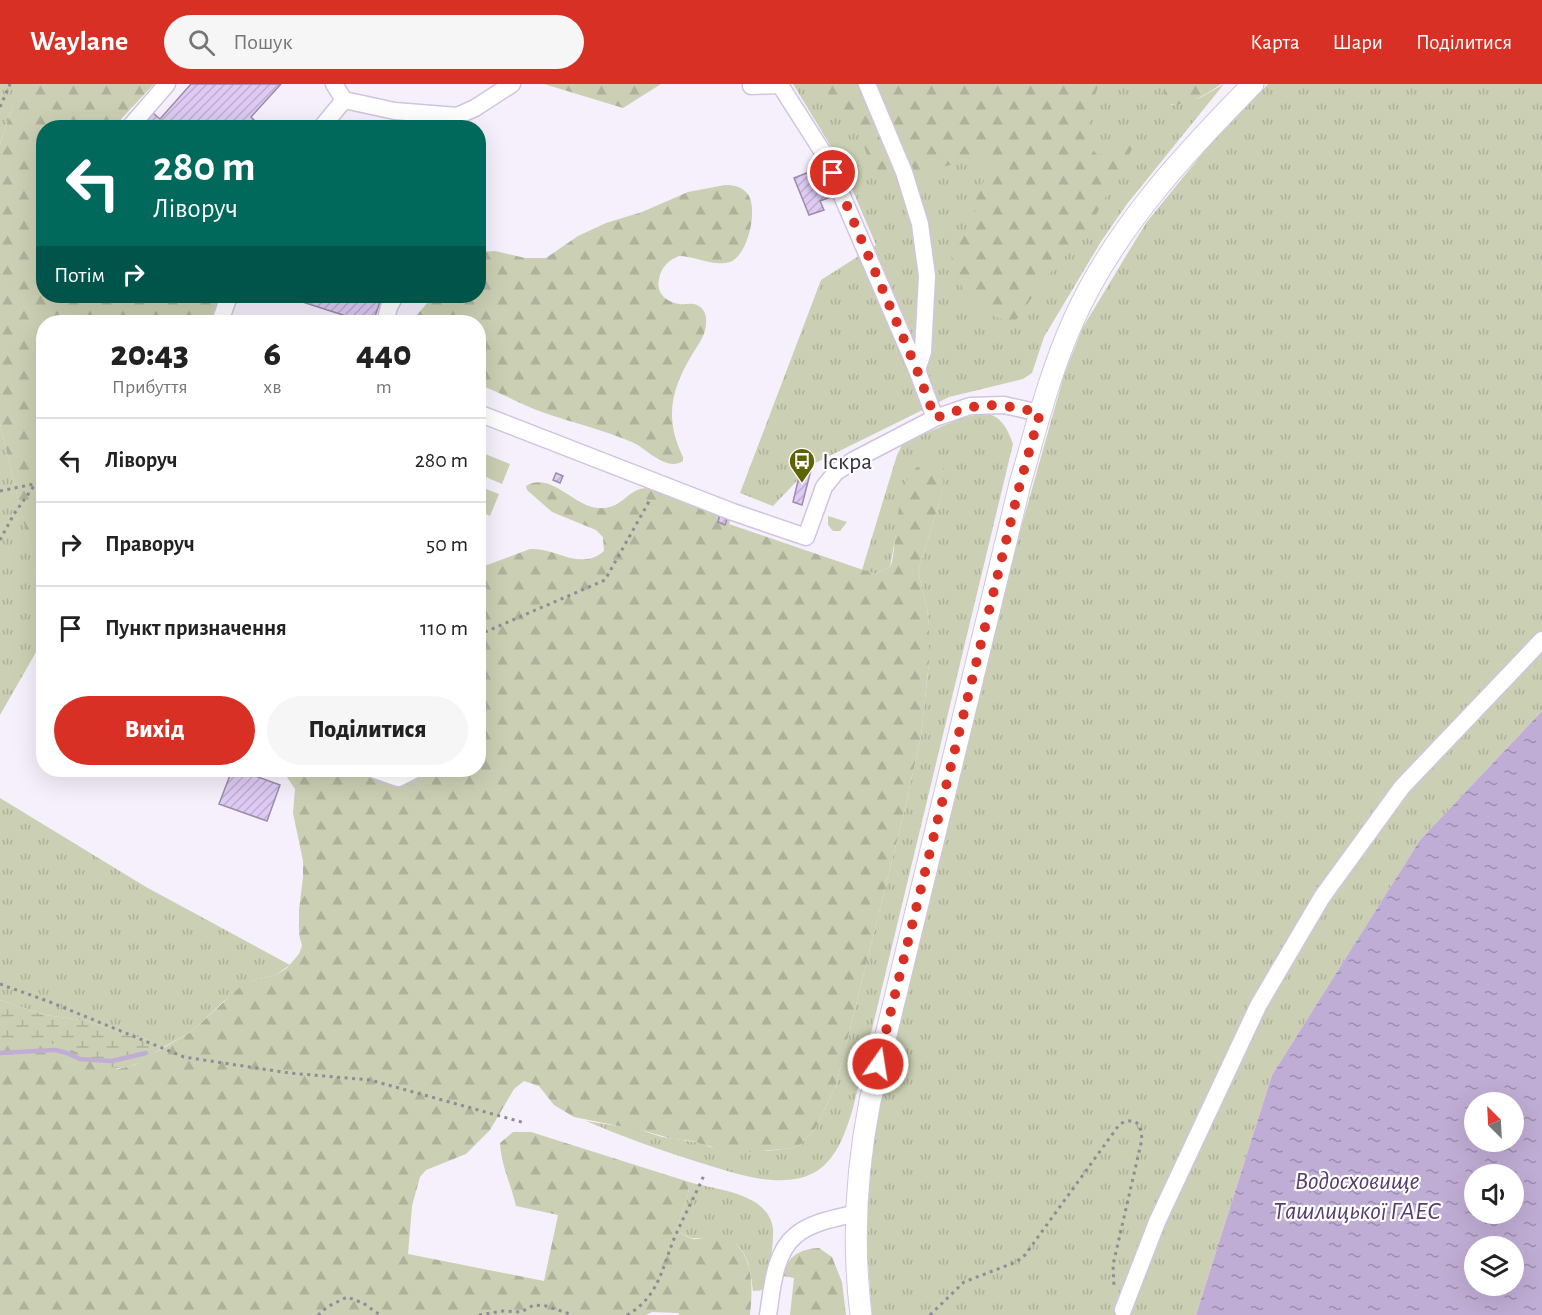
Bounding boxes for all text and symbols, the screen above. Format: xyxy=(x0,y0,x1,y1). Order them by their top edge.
search box xyxy=(164,15,584,69)
icon: search xyxy=(185,26,218,59)
text: Waylane xyxy=(30,28,128,56)
text: Пошук xyxy=(233,31,293,53)
text: Карта xyxy=(1250,32,1300,53)
text: Шари xyxy=(1333,32,1383,53)
text: Поділитися xyxy=(1416,32,1512,53)
icon: left xyxy=(54,144,132,222)
text: 280 m xyxy=(153,146,256,188)
pin xyxy=(807,147,858,198)
icon: arrive xyxy=(816,156,849,189)
text: Ліворуч xyxy=(153,195,238,222)
icon: right xyxy=(117,258,150,291)
text: Потім xyxy=(54,264,105,286)
text: 20:43 xyxy=(110,336,189,372)
text: 6 xyxy=(264,336,281,372)
text: 440 xyxy=(356,336,412,372)
text: Прибуття xyxy=(112,377,188,397)
text: хв xyxy=(263,377,281,397)
text: m xyxy=(376,377,392,397)
icon: left xyxy=(54,444,87,477)
bus stop icon: Іскра xyxy=(787,446,817,484)
text: Ліворуч xyxy=(105,449,178,471)
text: 280 m xyxy=(415,449,468,471)
place label: Іскра xyxy=(822,450,872,474)
icon: right xyxy=(54,528,87,561)
text: Праворуч xyxy=(105,533,195,555)
text: 50 m xyxy=(426,533,468,555)
icon: arrive xyxy=(54,612,87,645)
text: Пункт призначення xyxy=(105,617,287,639)
text: 110 m xyxy=(420,617,468,639)
button: Вихід xyxy=(54,696,255,765)
button: Поділитися xyxy=(267,696,468,765)
position arrow xyxy=(846,1032,910,1096)
north arrow xyxy=(1464,1092,1524,1152)
map controls xyxy=(1464,1092,1524,1296)
button: sound xyxy=(1464,1164,1524,1224)
water label: Водосховище Ташлицької ГАЕС xyxy=(1273,1168,1441,1224)
button: layers xyxy=(1464,1236,1524,1296)

